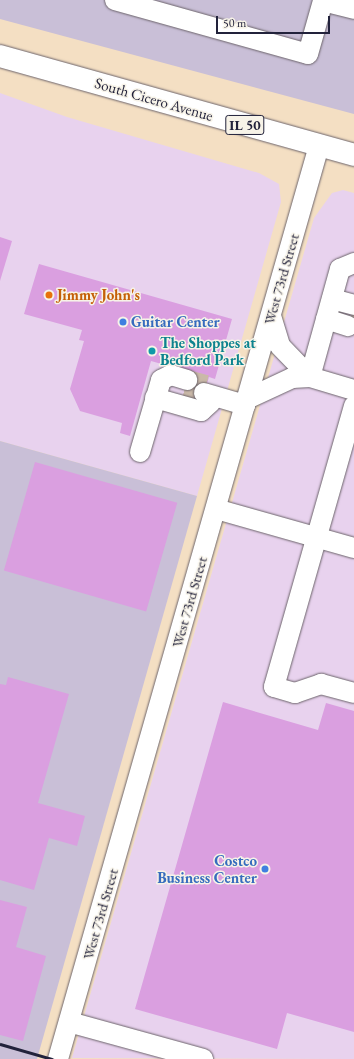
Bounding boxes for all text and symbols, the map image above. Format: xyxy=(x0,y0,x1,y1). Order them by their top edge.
scale bar xyxy=(218,8,332,34)
text: 50 m xyxy=(223,15,246,31)
street label: South Cicero Avenue xyxy=(93,74,215,124)
road number: IL 50 xyxy=(225,113,265,137)
street label: West 73rd Street xyxy=(259,232,303,326)
place label: Jimmy John's xyxy=(57,286,140,304)
marker: Jimmy John's xyxy=(44,290,54,300)
place label: Guitar Center xyxy=(131,313,220,331)
marker: Guitar Center xyxy=(118,317,128,327)
place label: The Shoppes at Bedford Park xyxy=(160,333,256,368)
marker: The Shoppes at Bedford Park xyxy=(147,346,157,356)
street label: West 73rd Street xyxy=(167,555,211,649)
place label: Costco Business Center xyxy=(157,851,257,886)
marker: Costco Business Center xyxy=(260,864,270,874)
street label: West 73rd Street xyxy=(78,867,122,961)

